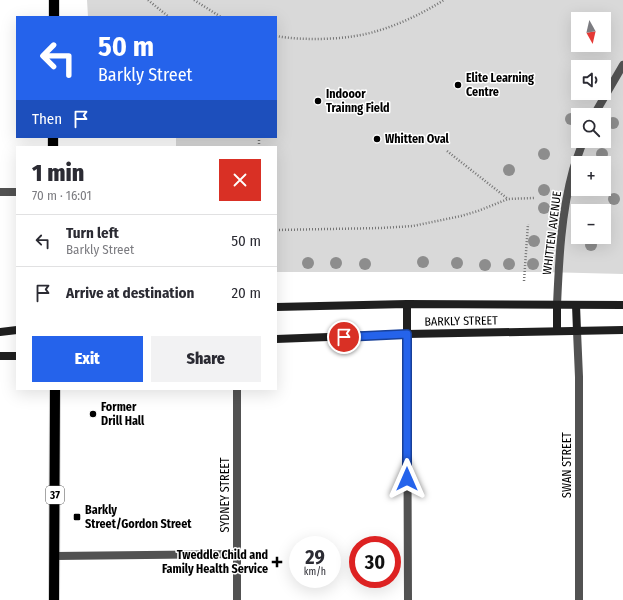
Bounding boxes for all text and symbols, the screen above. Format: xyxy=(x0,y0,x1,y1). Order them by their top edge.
north arrow xyxy=(571,12,611,52)
map controls xyxy=(571,12,611,244)
text: 50 m xyxy=(98,30,154,63)
icon: left xyxy=(32,32,84,84)
button: sound xyxy=(571,60,611,100)
text: Barkly Street xyxy=(98,64,192,86)
place label: Elite Learning Centre xyxy=(466,71,534,99)
marker: Elite Learning Centre xyxy=(453,80,463,90)
place label: Indooor Trainng Field xyxy=(326,87,390,115)
marker: Indooor Trainng Field xyxy=(313,96,323,106)
icon: arrive xyxy=(70,108,92,130)
button: search xyxy=(571,108,611,148)
text: Then xyxy=(32,110,62,128)
place label: Whitten Oval xyxy=(385,132,450,146)
marker: Whitten Oval xyxy=(372,134,382,144)
button: + xyxy=(571,156,611,196)
text: 1 min xyxy=(32,159,84,187)
button: close xyxy=(219,159,261,201)
text: 70 m · 16:01 xyxy=(32,188,92,203)
street label: WHITTEN AVENUE xyxy=(540,190,564,276)
button: − xyxy=(571,204,611,244)
text: Turn left xyxy=(66,224,119,242)
icon: left xyxy=(32,230,54,252)
text: 50 m xyxy=(231,232,261,250)
text: Barkly Street xyxy=(66,242,134,257)
icon: arrive xyxy=(32,282,54,304)
text: Arrive at destination xyxy=(66,284,194,302)
text: 20 m xyxy=(232,284,261,302)
street label: BARKLY STREET xyxy=(424,313,498,329)
pin xyxy=(327,320,361,354)
icon: arrive xyxy=(333,326,355,348)
button: Exit xyxy=(32,336,143,382)
button: Share xyxy=(151,336,261,382)
place label: Former Drill Hall xyxy=(101,400,145,428)
marker: Former Drill Hall xyxy=(88,409,98,419)
street label: SWAN STREET xyxy=(560,432,574,498)
street label: SYDNEY STREET xyxy=(218,457,232,532)
position arrow xyxy=(386,458,428,500)
road number: 37 xyxy=(46,486,64,504)
place label: Barkly Street/Gordon Street xyxy=(85,503,192,531)
marker: Barkly Street/Gordon Street xyxy=(72,512,82,522)
speed limit sign: 30 xyxy=(349,536,401,588)
text: 29 xyxy=(305,545,325,569)
place label: Tweddle Child and Family Health Service xyxy=(162,548,268,576)
marker: Tweddle Child and Family Health Service xyxy=(271,556,283,568)
text: km/h xyxy=(304,566,326,578)

